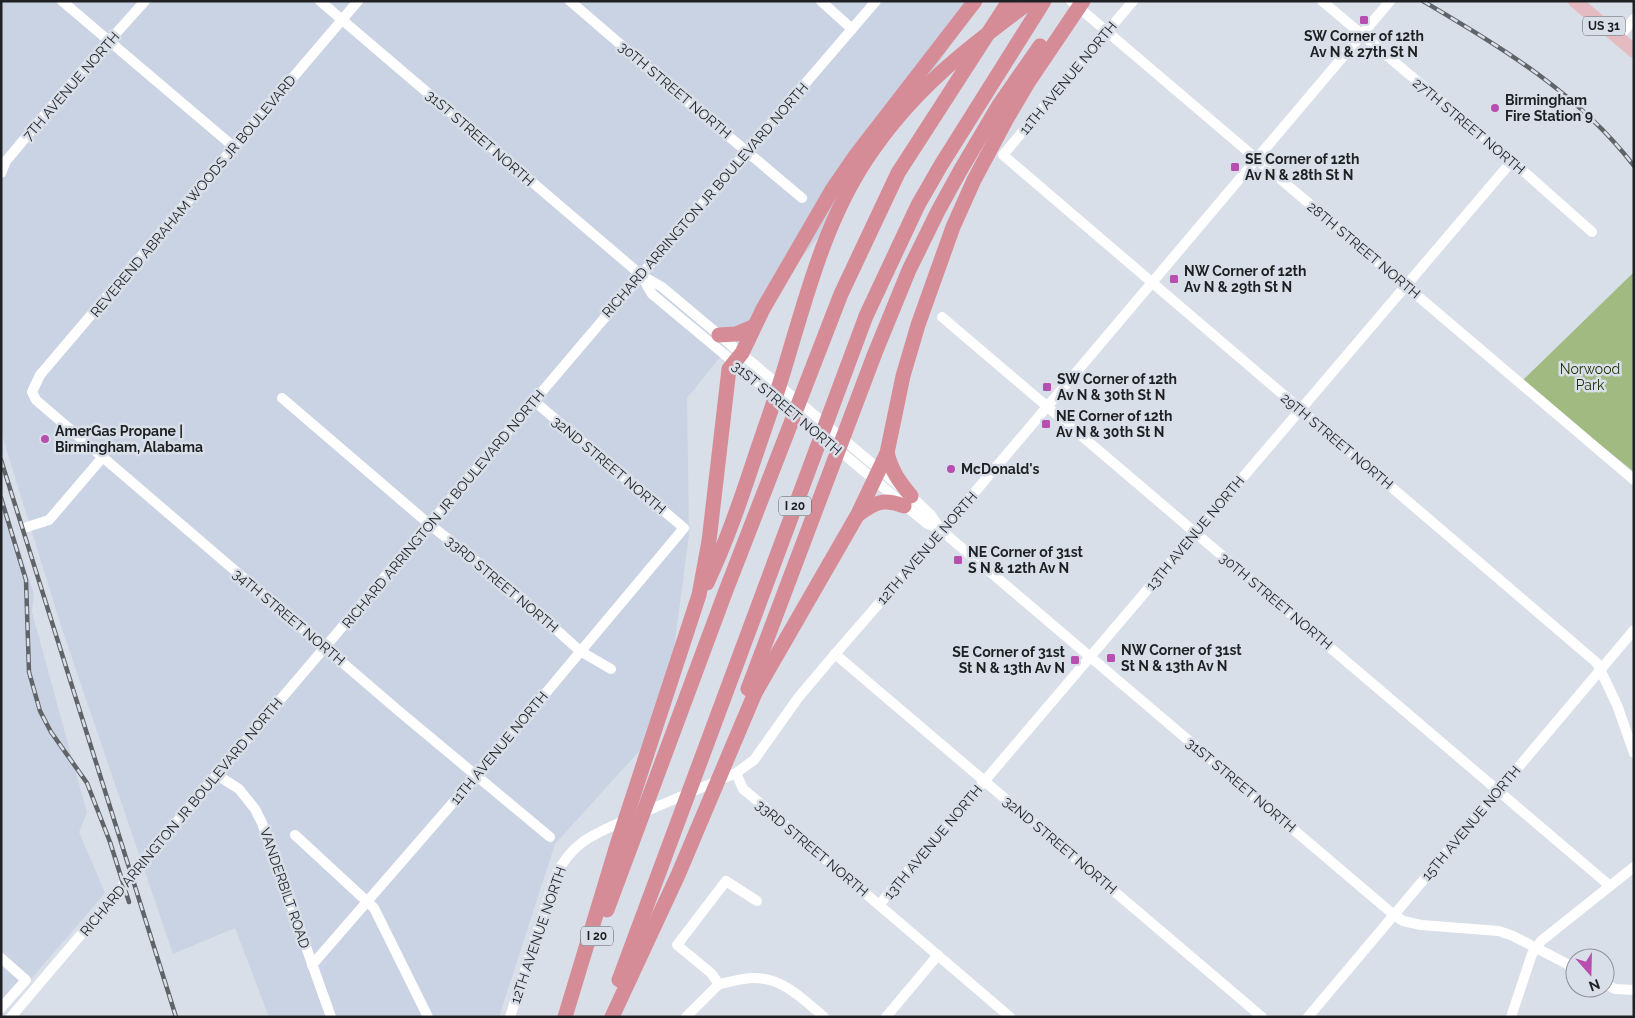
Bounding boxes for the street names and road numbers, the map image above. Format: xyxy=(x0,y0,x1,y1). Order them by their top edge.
road number: US 31 xyxy=(1583,16,1625,36)
street label: 11TH AVENUE NORTH xyxy=(1016,18,1120,138)
street label: 7TH AVENUE NORTH xyxy=(19,28,123,144)
street label: 30TH STREET NORTH xyxy=(616,38,734,142)
street label: REVEREND ABRAHAM WOODS JR BOULEVARD xyxy=(87,72,299,320)
street label: 27TH STREET NORTH xyxy=(1410,74,1528,178)
street label: RICHARD ARRINGTON JR BOULEVARD NORTH xyxy=(599,79,811,321)
street label: 31ST STREET NORTH xyxy=(423,87,537,189)
street label: 28TH STREET NORTH xyxy=(1304,198,1424,302)
street label: 31ST STREET NORTH xyxy=(729,358,845,458)
street label: RICHARD ARRINGTON JR BOULEVARD NORTH xyxy=(339,387,547,631)
street label: 29TH STREET NORTH xyxy=(1278,390,1396,492)
street label: 32ND STREET NORTH xyxy=(549,413,669,517)
street label: 13TH AVENUE NORTH xyxy=(1143,473,1247,593)
street label: 12TH AVENUE NORTH xyxy=(874,488,980,608)
road number: I 20 xyxy=(779,496,811,516)
street label: 33RD STREET NORTH xyxy=(443,532,561,636)
street label: 30TH STREET NORTH xyxy=(1217,549,1335,653)
street label: 34TH STREET NORTH xyxy=(230,566,348,668)
street label: 11TH AVENUE NORTH xyxy=(447,688,551,808)
street label: RICHARD ARRINGTON JR BOULEVARD NORTH xyxy=(77,695,285,939)
street label: 31ST STREET NORTH xyxy=(1183,735,1299,835)
street label: 15TH AVENUE NORTH xyxy=(1418,762,1524,884)
street label: 13TH AVENUE NORTH xyxy=(881,782,985,902)
street label: 32ND STREET NORTH xyxy=(1000,793,1120,897)
street label: 33RD STREET NORTH xyxy=(753,796,871,900)
street label: VANDERBILT ROAD xyxy=(257,826,313,950)
street label: 12TH AVENUE NORTH xyxy=(507,864,569,1006)
road number: I 20 xyxy=(581,926,613,946)

